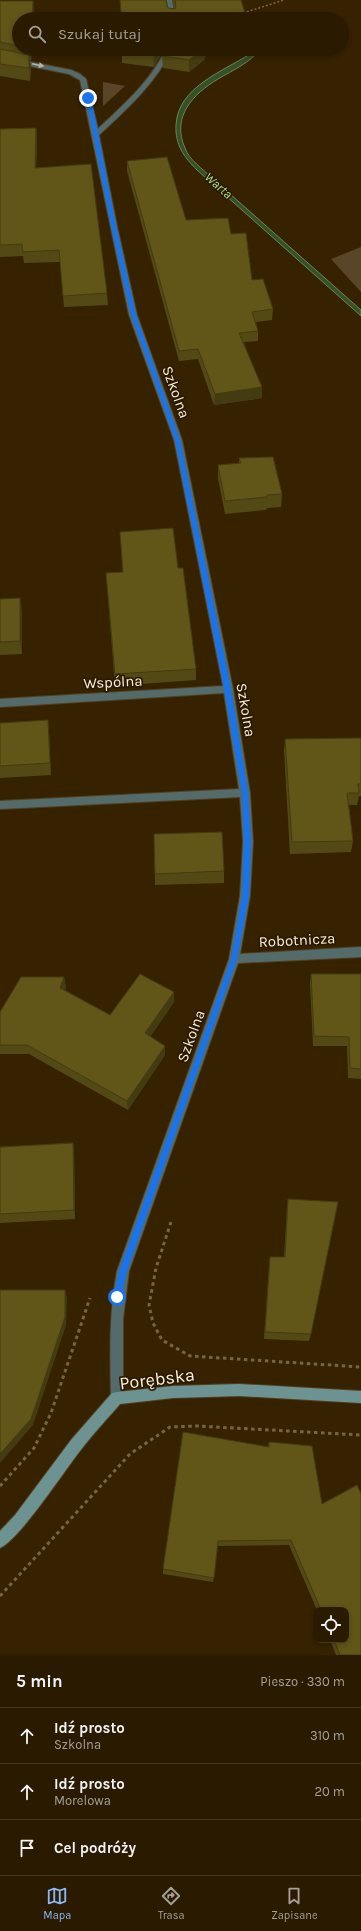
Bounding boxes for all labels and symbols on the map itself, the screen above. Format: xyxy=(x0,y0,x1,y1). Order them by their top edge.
one-way arrow xyxy=(32,63,44,69)
route end xyxy=(79,89,97,107)
water label: Warta xyxy=(202,169,236,202)
street label: Szkolna xyxy=(158,363,194,421)
street label: Wspólna xyxy=(83,671,143,693)
street label: Szkolna xyxy=(232,682,260,738)
street label: Robotnicza xyxy=(258,929,336,951)
street label: Szkolna xyxy=(173,1007,209,1065)
route start xyxy=(108,1288,126,1306)
street label: Porębska xyxy=(118,1363,196,1395)

